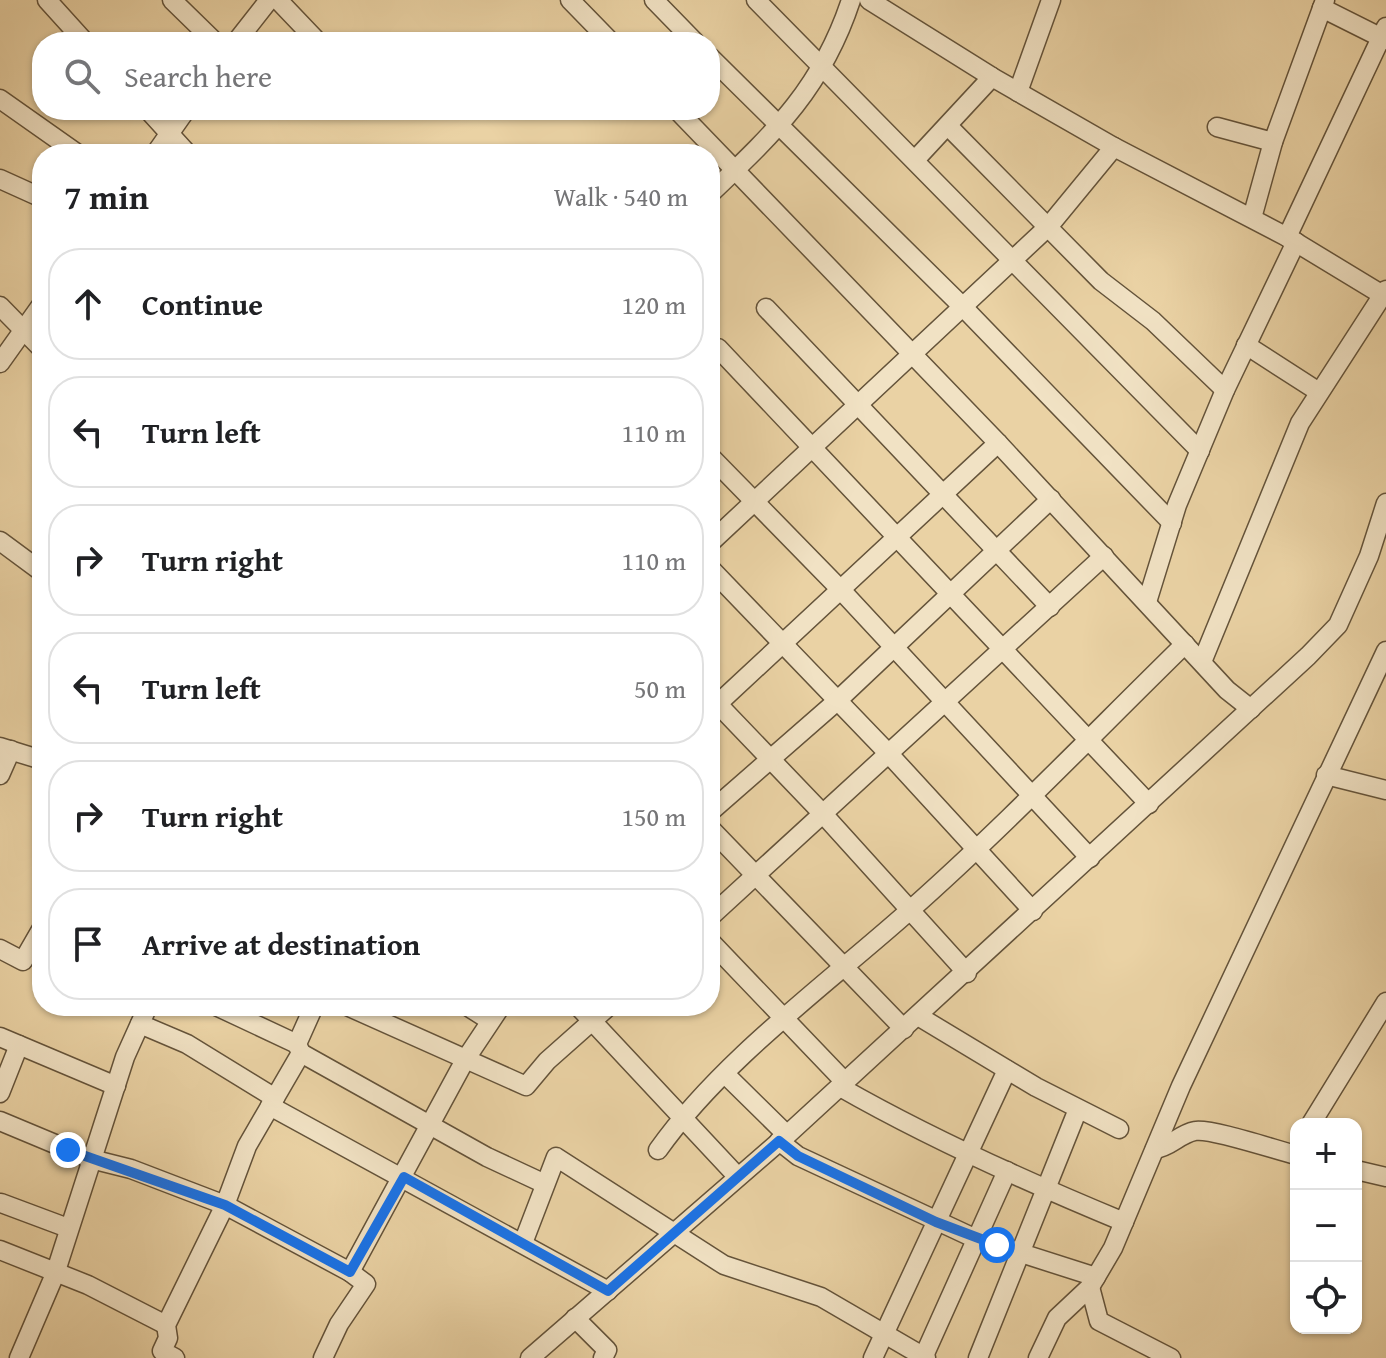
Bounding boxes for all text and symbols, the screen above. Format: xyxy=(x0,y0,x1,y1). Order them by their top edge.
search box xyxy=(32,32,720,120)
icon: search xyxy=(60,54,104,98)
text: Search here xyxy=(124,54,272,98)
text: 7 min xyxy=(64,172,149,221)
text: Walk · 540 m xyxy=(554,177,688,216)
icon: ahead xyxy=(66,282,110,326)
text: Continue xyxy=(142,282,263,326)
text: 120 m xyxy=(621,285,686,324)
icon: left xyxy=(66,410,110,454)
text: Turn left xyxy=(142,410,261,454)
text: 110 m xyxy=(621,413,686,452)
icon: right xyxy=(66,538,110,582)
text: Turn right xyxy=(142,538,283,582)
text: 110 m xyxy=(621,541,686,580)
icon: left xyxy=(66,666,110,710)
text: Turn left xyxy=(142,666,261,710)
text: 50 m xyxy=(634,669,686,708)
icon: right xyxy=(66,794,110,838)
text: Turn right xyxy=(142,794,283,838)
text: 150 m xyxy=(621,797,686,836)
icon: arrive xyxy=(66,922,110,966)
text: Arrive at destination xyxy=(142,922,420,966)
map controls xyxy=(1290,1118,1362,1334)
button: + xyxy=(1290,1118,1362,1190)
route end xyxy=(50,1132,86,1168)
button: − xyxy=(1290,1190,1362,1262)
route start xyxy=(979,1227,1015,1263)
button: locate xyxy=(1290,1262,1362,1334)

